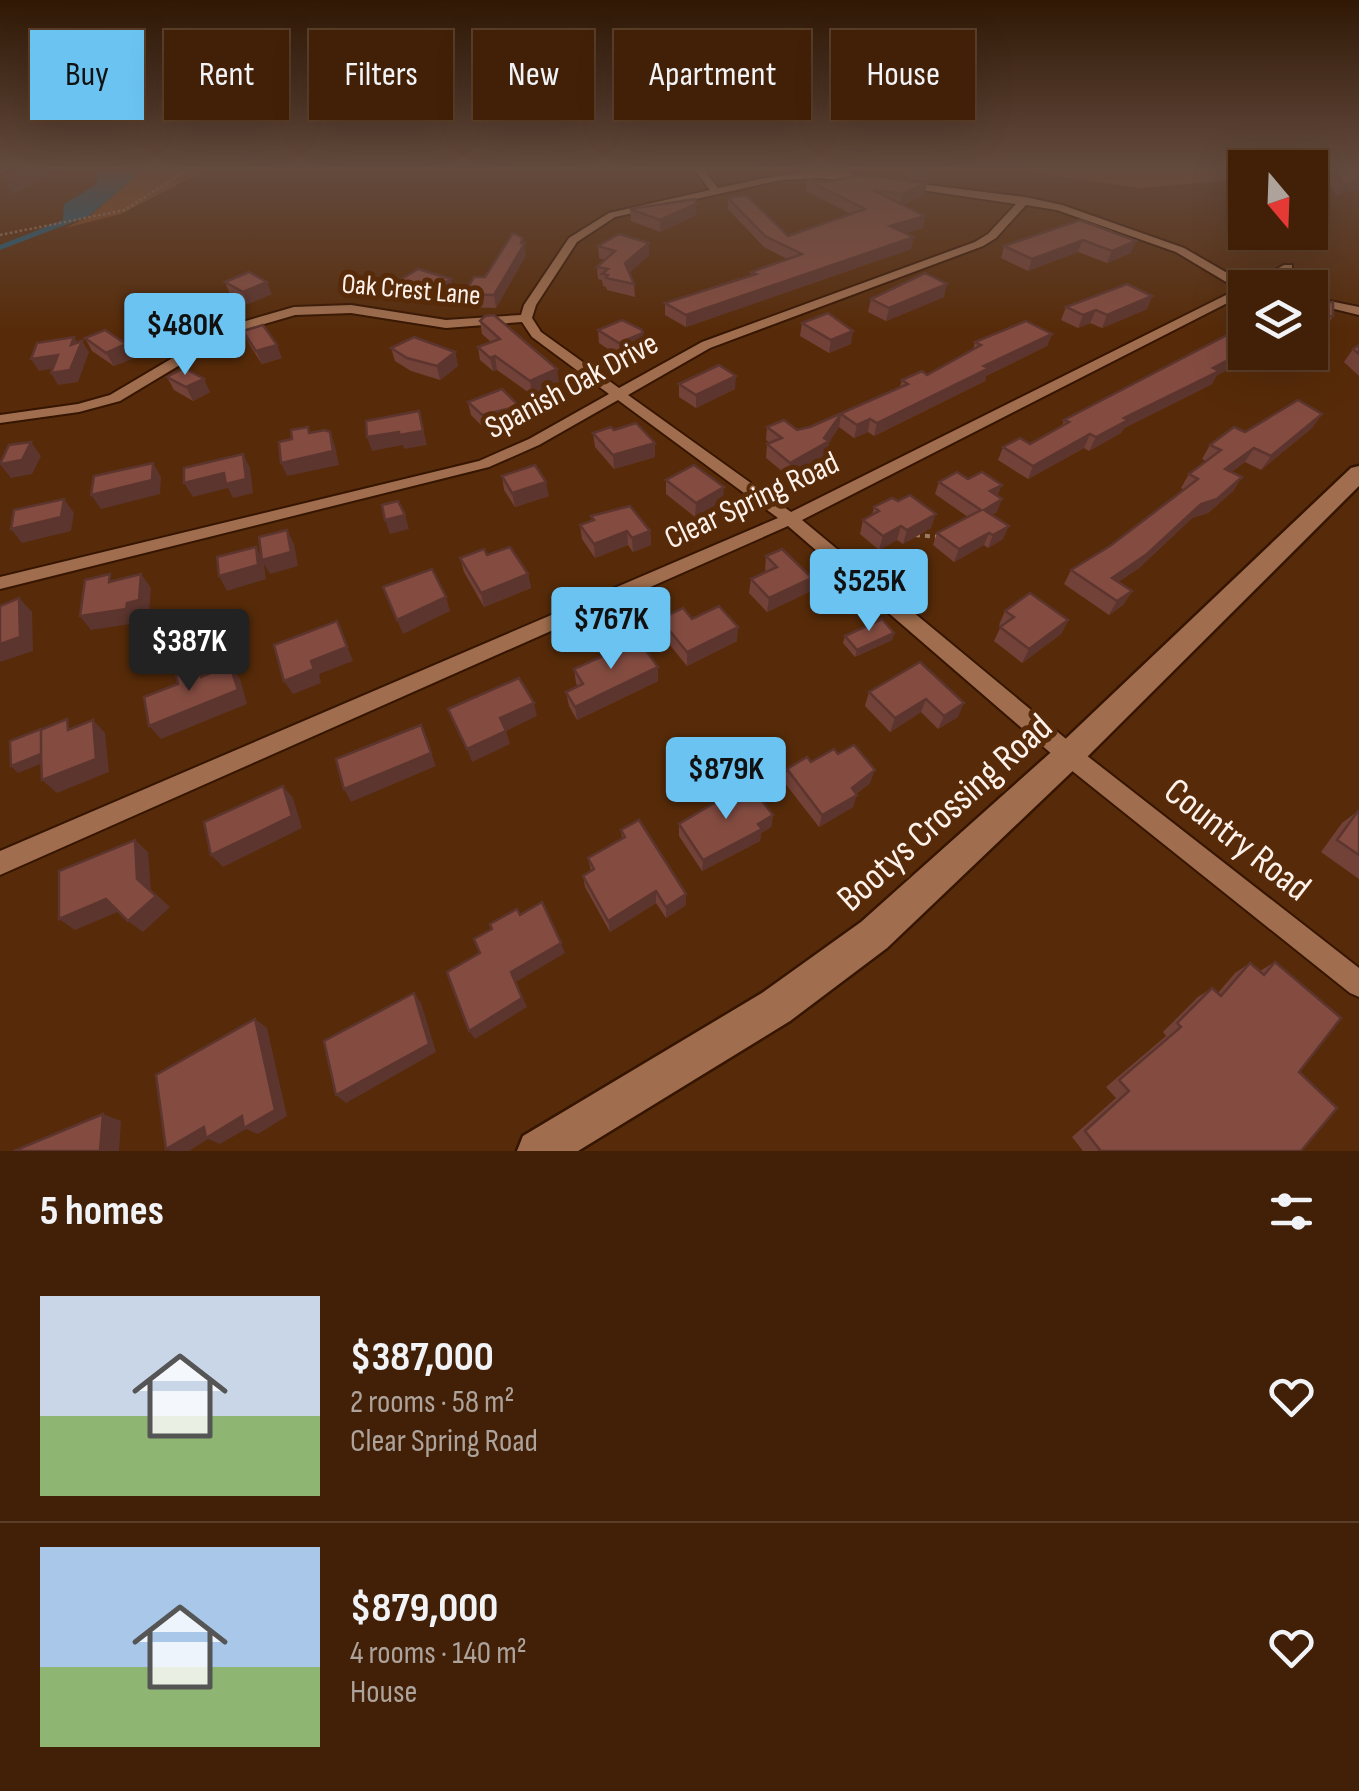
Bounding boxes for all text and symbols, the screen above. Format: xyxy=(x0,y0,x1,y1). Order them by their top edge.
chip: Buy xyxy=(30,30,144,120)
chip: Rent xyxy=(164,30,289,120)
chip: Filters xyxy=(309,30,453,120)
chip: New xyxy=(473,30,594,120)
chip: Apartment xyxy=(614,30,811,120)
chip: House xyxy=(831,30,975,120)
north arrow xyxy=(1228,150,1328,250)
map controls xyxy=(1228,150,1328,370)
street label: Oak Crest Lane xyxy=(340,267,482,313)
button: layers xyxy=(1228,270,1328,370)
pin: $480K xyxy=(115,293,255,378)
text: $480K xyxy=(146,306,224,345)
street label: Spanish Oak Drive xyxy=(479,324,665,448)
street label: Clear Spring Road xyxy=(659,444,845,558)
pin: $525K xyxy=(799,549,939,634)
text: $525K xyxy=(832,562,906,601)
pin: $767K xyxy=(541,587,681,672)
text: $767K xyxy=(573,600,649,639)
pin: $387K xyxy=(119,609,259,694)
text: $387K xyxy=(151,622,227,661)
street label: Bootys Crossing Road xyxy=(828,705,1062,921)
pin: $879K xyxy=(656,737,796,822)
text: $879K xyxy=(688,750,764,789)
street label: Country Road xyxy=(1155,769,1319,911)
icon: filters xyxy=(1264,1184,1319,1239)
text: 5 homes xyxy=(40,1186,164,1237)
text: $387,000 xyxy=(350,1332,494,1383)
icon: home xyxy=(120,1336,240,1456)
icon: heart xyxy=(1264,1369,1319,1424)
text: 2 rooms · 58 m² xyxy=(350,1383,515,1422)
text: Clear Spring Road xyxy=(350,1422,538,1461)
text: $879,000 xyxy=(350,1583,498,1634)
icon: home xyxy=(120,1587,240,1707)
icon: heart xyxy=(1264,1620,1319,1675)
text: 4 rooms · 140 m² xyxy=(350,1634,527,1673)
text: House xyxy=(350,1673,417,1712)

